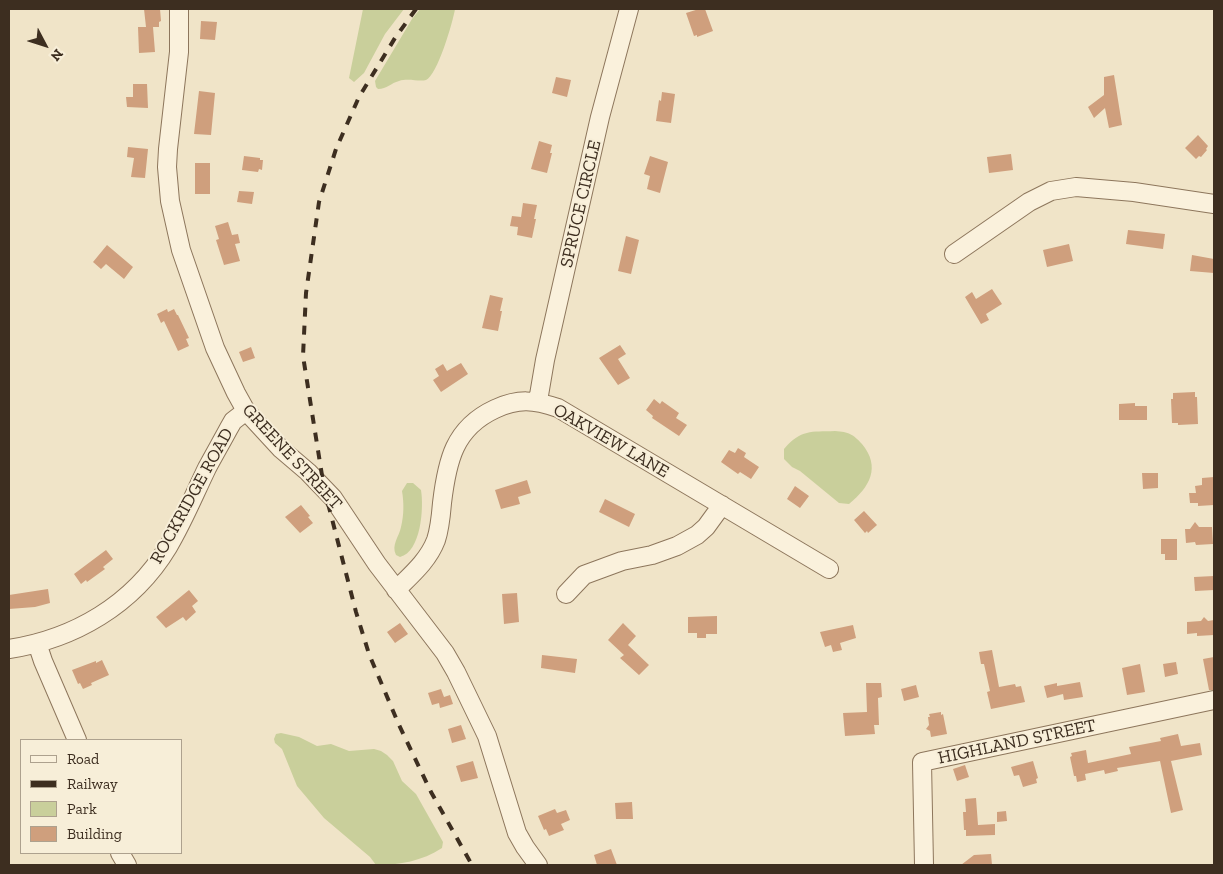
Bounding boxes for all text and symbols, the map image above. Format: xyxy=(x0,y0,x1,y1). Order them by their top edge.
north arrow xyxy=(20,20,70,70)
text: N xyxy=(47,45,67,64)
street label: SPRUCE CIRCLE xyxy=(556,138,606,270)
street label: OAKVIEW LANE xyxy=(549,399,673,483)
street label: GREENE STREET xyxy=(237,400,347,514)
street label: ROCKRIDGE ROAD xyxy=(146,424,238,568)
street label: HIGHLAND STREET xyxy=(936,715,1098,769)
legend xyxy=(20,739,182,854)
text: Road xyxy=(67,750,99,768)
text: Railway xyxy=(67,775,118,793)
text: Park xyxy=(67,800,97,818)
text: Building xyxy=(67,825,122,843)

